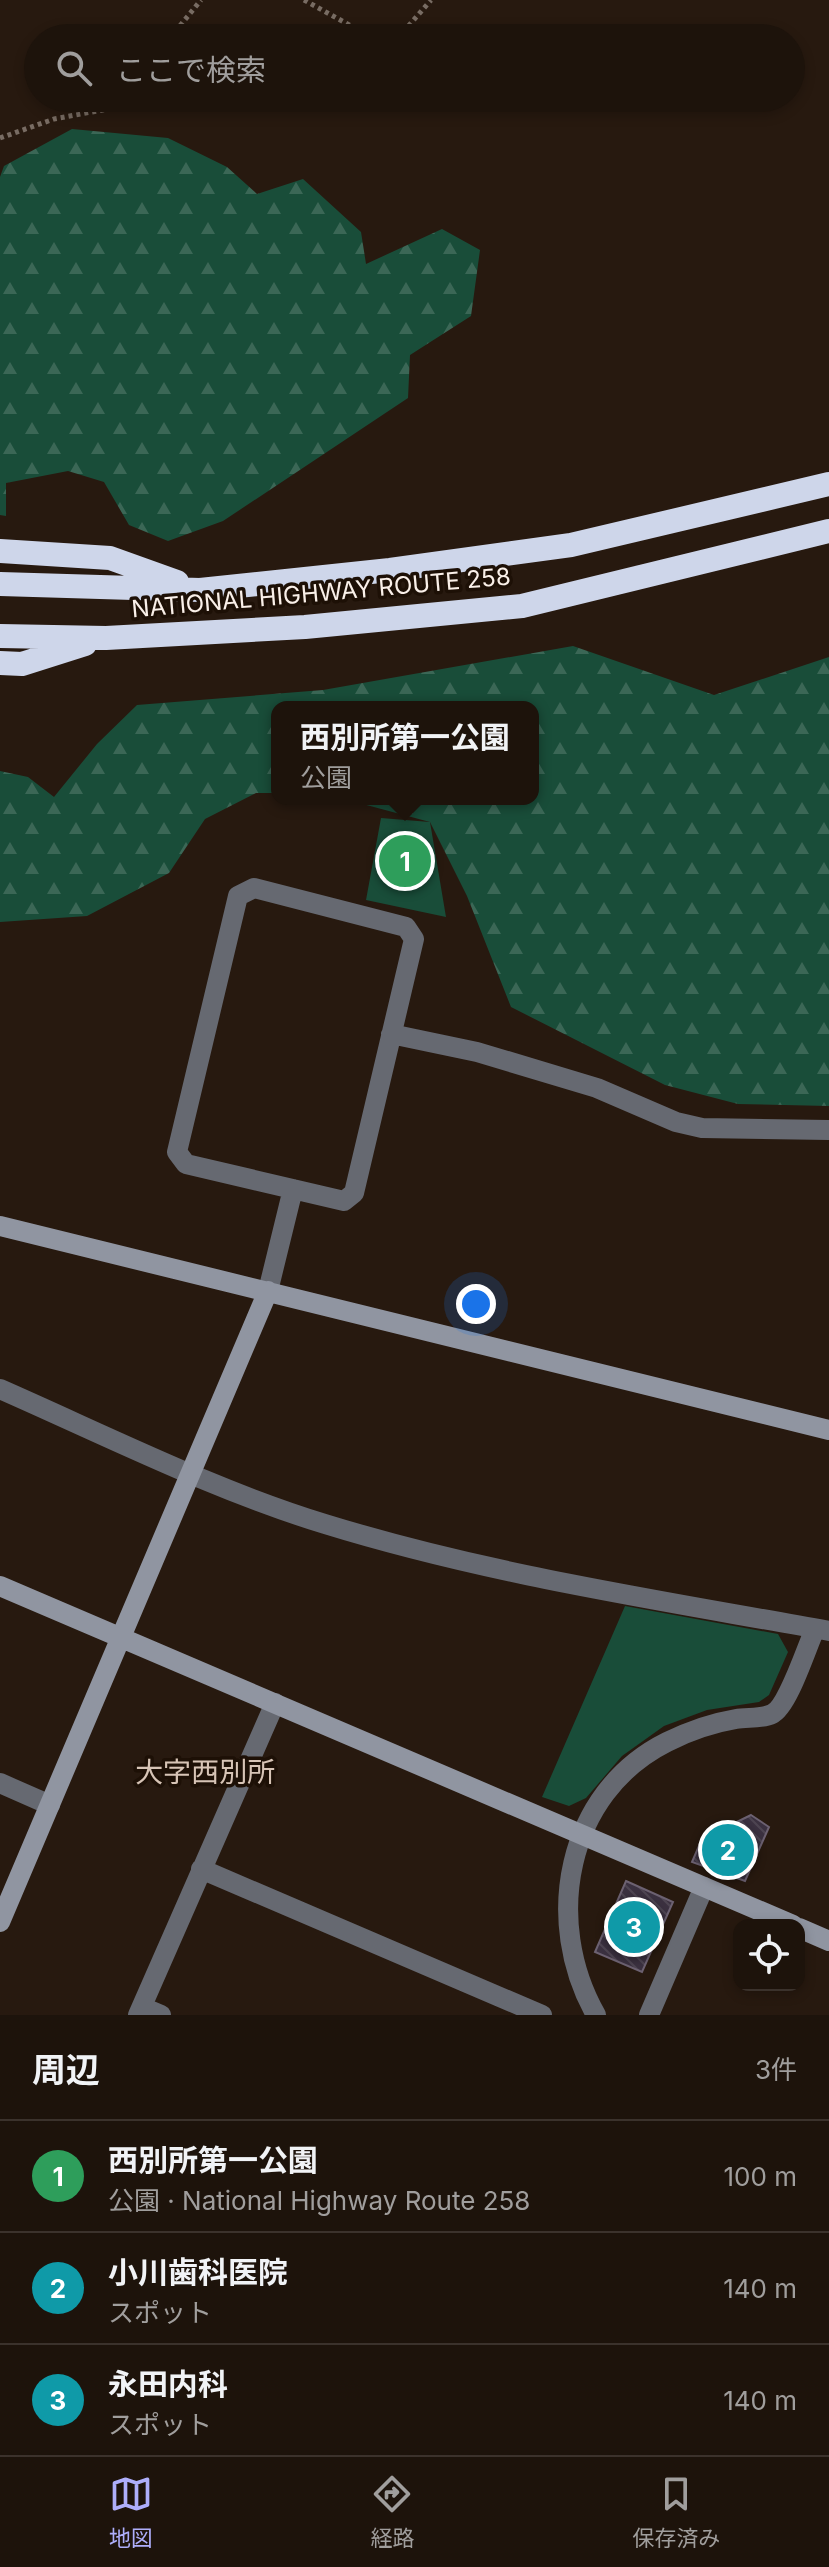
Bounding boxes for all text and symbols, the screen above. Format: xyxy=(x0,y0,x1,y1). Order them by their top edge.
search box xyxy=(24,24,805,112)
icon: search xyxy=(52,46,96,90)
text: ここで検索 xyxy=(116,52,266,88)
street label: NATIONAL HIGHWAY ROUTE 258 xyxy=(130,561,512,624)
popup xyxy=(271,701,539,805)
text: 西別所第一公園 xyxy=(300,719,510,755)
text: 公園 xyxy=(300,762,352,793)
pin: 1 xyxy=(379,831,431,891)
your location xyxy=(456,1284,496,1324)
district label: 大字西別所 xyxy=(135,1755,275,1789)
pin: 2 xyxy=(702,1820,754,1880)
pin: 3 xyxy=(608,1897,660,1957)
map controls xyxy=(733,1919,805,1991)
button: locate xyxy=(733,1919,805,1991)
text: 周辺 xyxy=(32,2049,100,2090)
text: 3件 xyxy=(755,2054,797,2085)
text: 西別所第一公園 xyxy=(108,2142,318,2178)
text: 1 xyxy=(52,2161,64,2192)
text: 100 m xyxy=(724,2161,797,2192)
text: 公園 · National Highway Route 258 xyxy=(108,2185,530,2216)
text: 小川歯科医院 xyxy=(108,2254,288,2290)
text: 2 xyxy=(50,2273,66,2304)
text: 140 m xyxy=(723,2273,797,2304)
text: スポット xyxy=(108,2297,212,2328)
text: 永田内科 xyxy=(108,2366,228,2402)
text: 3 xyxy=(50,2385,66,2416)
text: 140 m xyxy=(723,2385,797,2416)
text: スポット xyxy=(108,2409,212,2440)
tab: 地図 xyxy=(109,2472,153,2552)
tab: 経路 xyxy=(370,2472,414,2552)
tab: 保存済み xyxy=(632,2472,720,2552)

